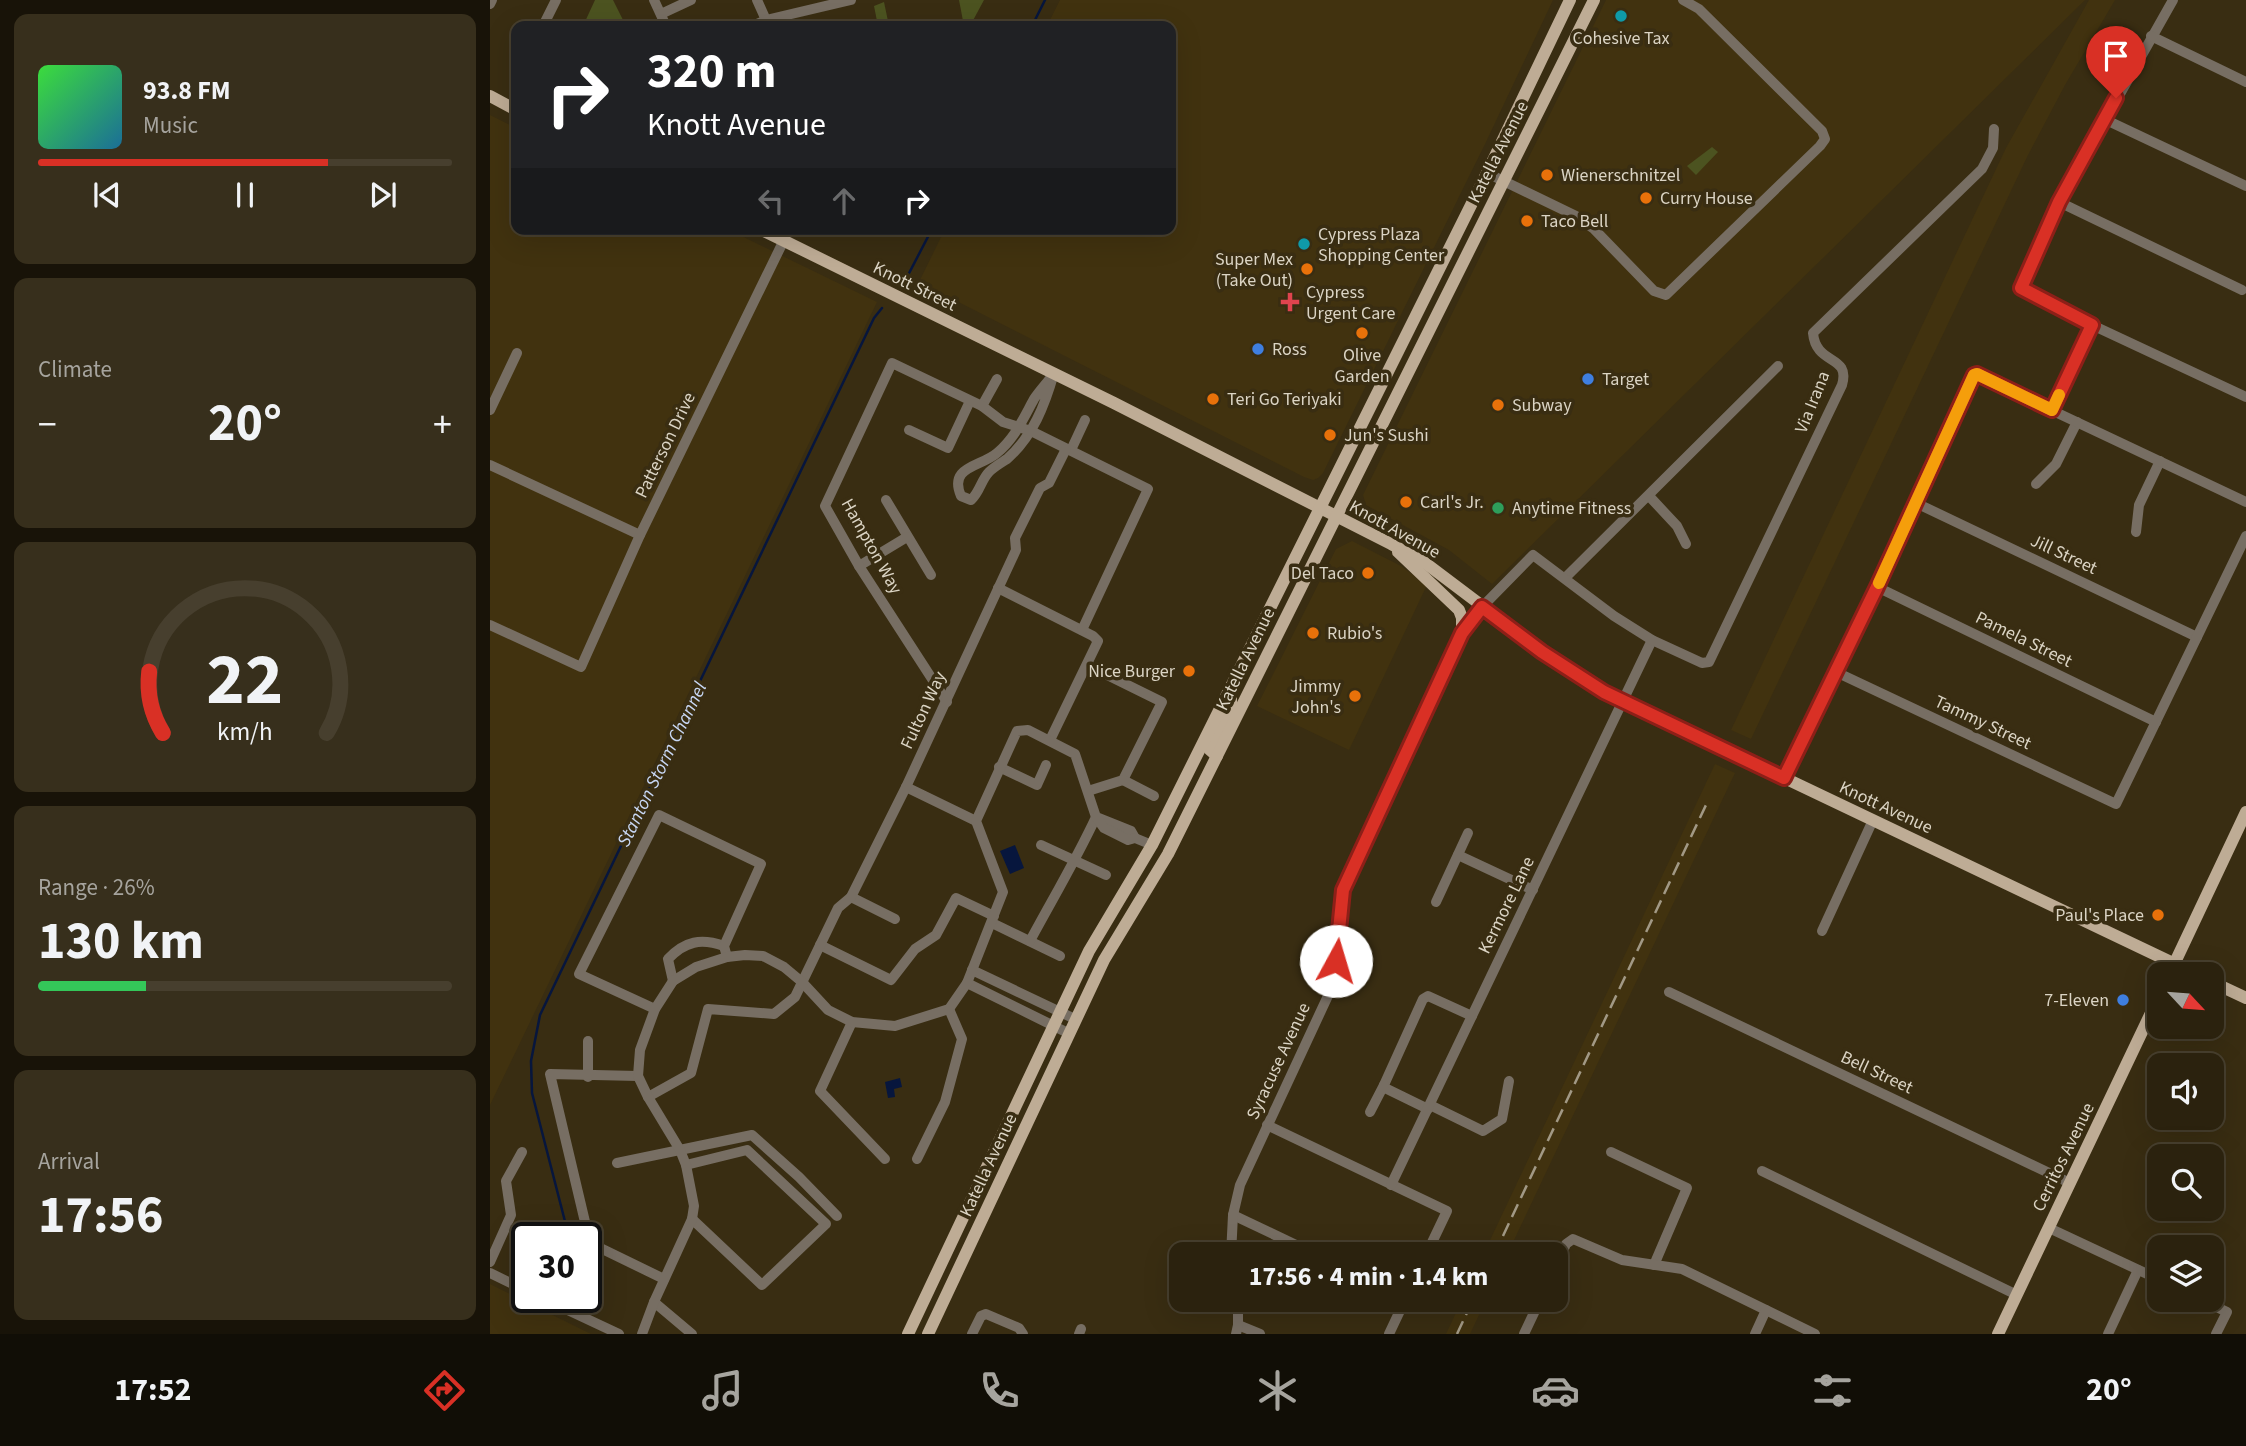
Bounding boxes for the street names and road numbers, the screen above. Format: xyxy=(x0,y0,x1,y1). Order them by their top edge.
street label: Katella Avenue xyxy=(1462,97,1535,208)
street label: Knott Street xyxy=(869,255,961,317)
street label: Via Irana xyxy=(1789,367,1836,437)
street label: Patterson Drive xyxy=(629,388,702,502)
street label: Hampton Way xyxy=(835,494,908,599)
street label: Knott Avenue xyxy=(1345,494,1445,565)
street label: Jill Street xyxy=(2026,528,2101,581)
street label: Katella Avenue xyxy=(1210,604,1281,715)
street label: Pamela Street xyxy=(1971,605,2076,674)
street label: Fulton Way xyxy=(895,667,953,753)
street label: Tammy Street xyxy=(1930,689,2035,756)
street label: Knott Avenue xyxy=(1835,775,1937,840)
street label: Kermore Lane xyxy=(1472,852,1541,958)
street label: Syracuse Avenue xyxy=(1240,999,1317,1124)
street label: Bell Street xyxy=(1836,1045,1917,1100)
street label: Cerritos Avenue xyxy=(2026,1099,2101,1216)
street label: Katella Avenue xyxy=(954,1109,1023,1221)

